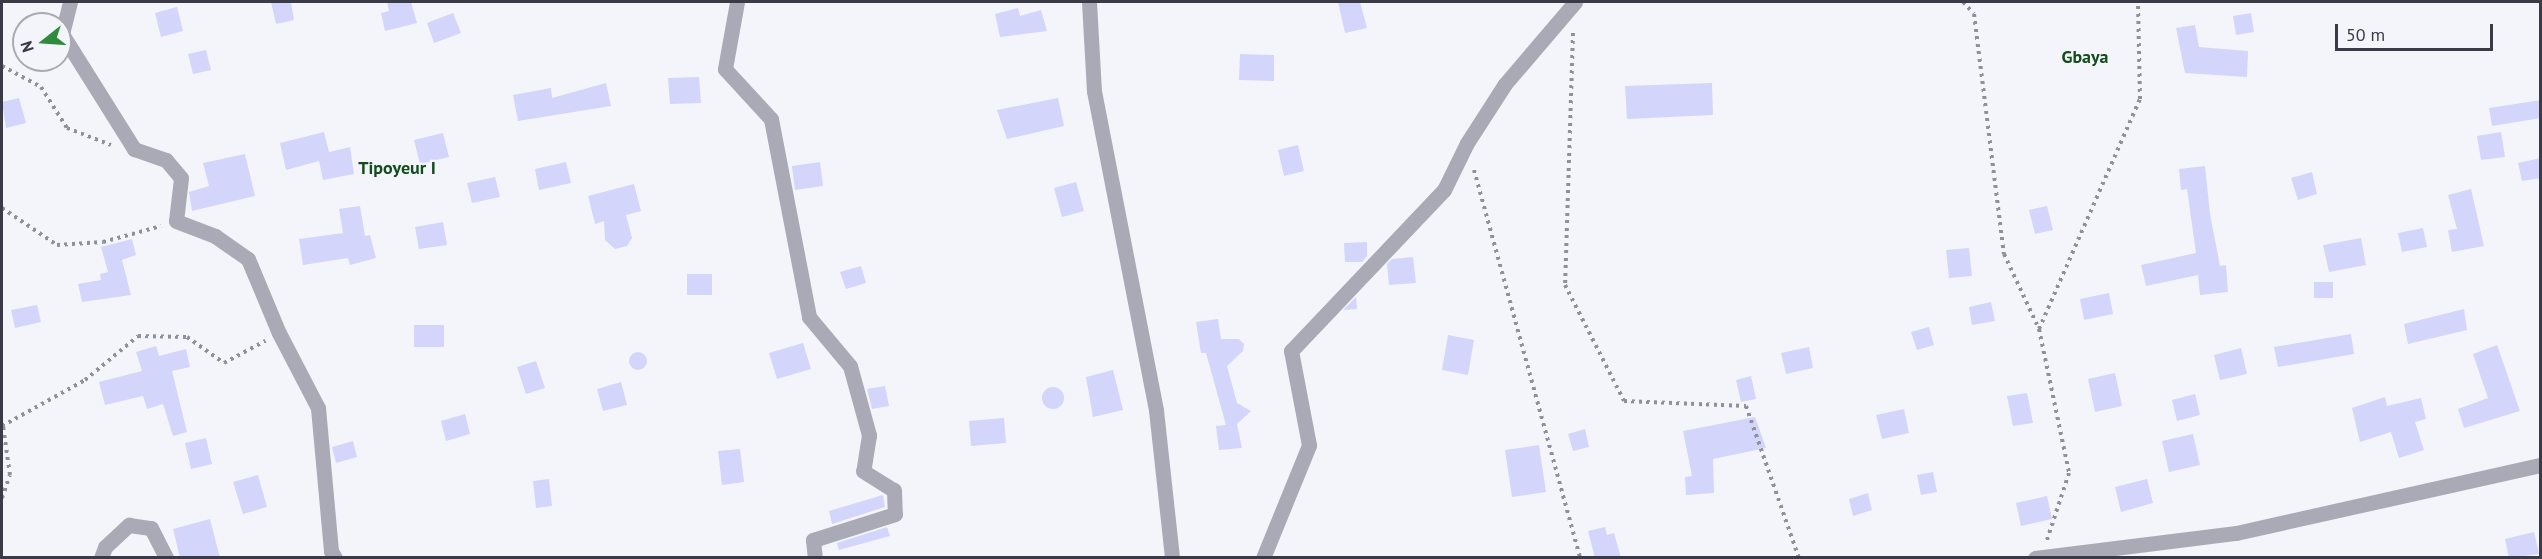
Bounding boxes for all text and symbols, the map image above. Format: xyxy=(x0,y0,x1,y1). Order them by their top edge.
north arrow xyxy=(12,12,72,72)
scale bar xyxy=(2338,12,2496,50)
text: 50 m xyxy=(2346,23,2385,46)
text: N xyxy=(16,39,38,55)
district label: Gbaya xyxy=(2061,46,2109,68)
district label: Tipoyeur I xyxy=(358,157,436,179)

